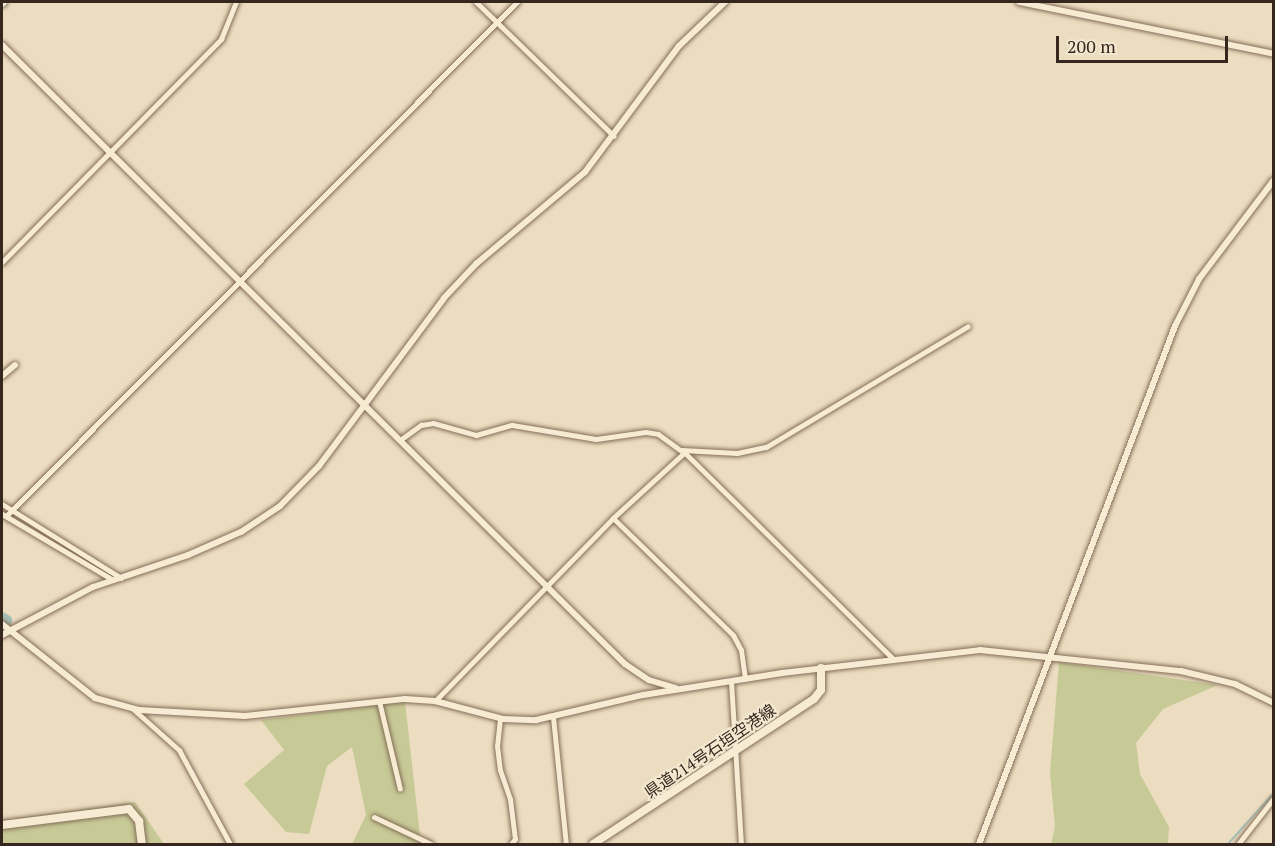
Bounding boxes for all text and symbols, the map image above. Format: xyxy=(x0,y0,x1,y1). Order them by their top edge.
scale bar xyxy=(1059,24,1232,62)
text: 200 m xyxy=(1067,34,1116,58)
street label: 県道214号石垣空港線 xyxy=(641,700,779,802)

